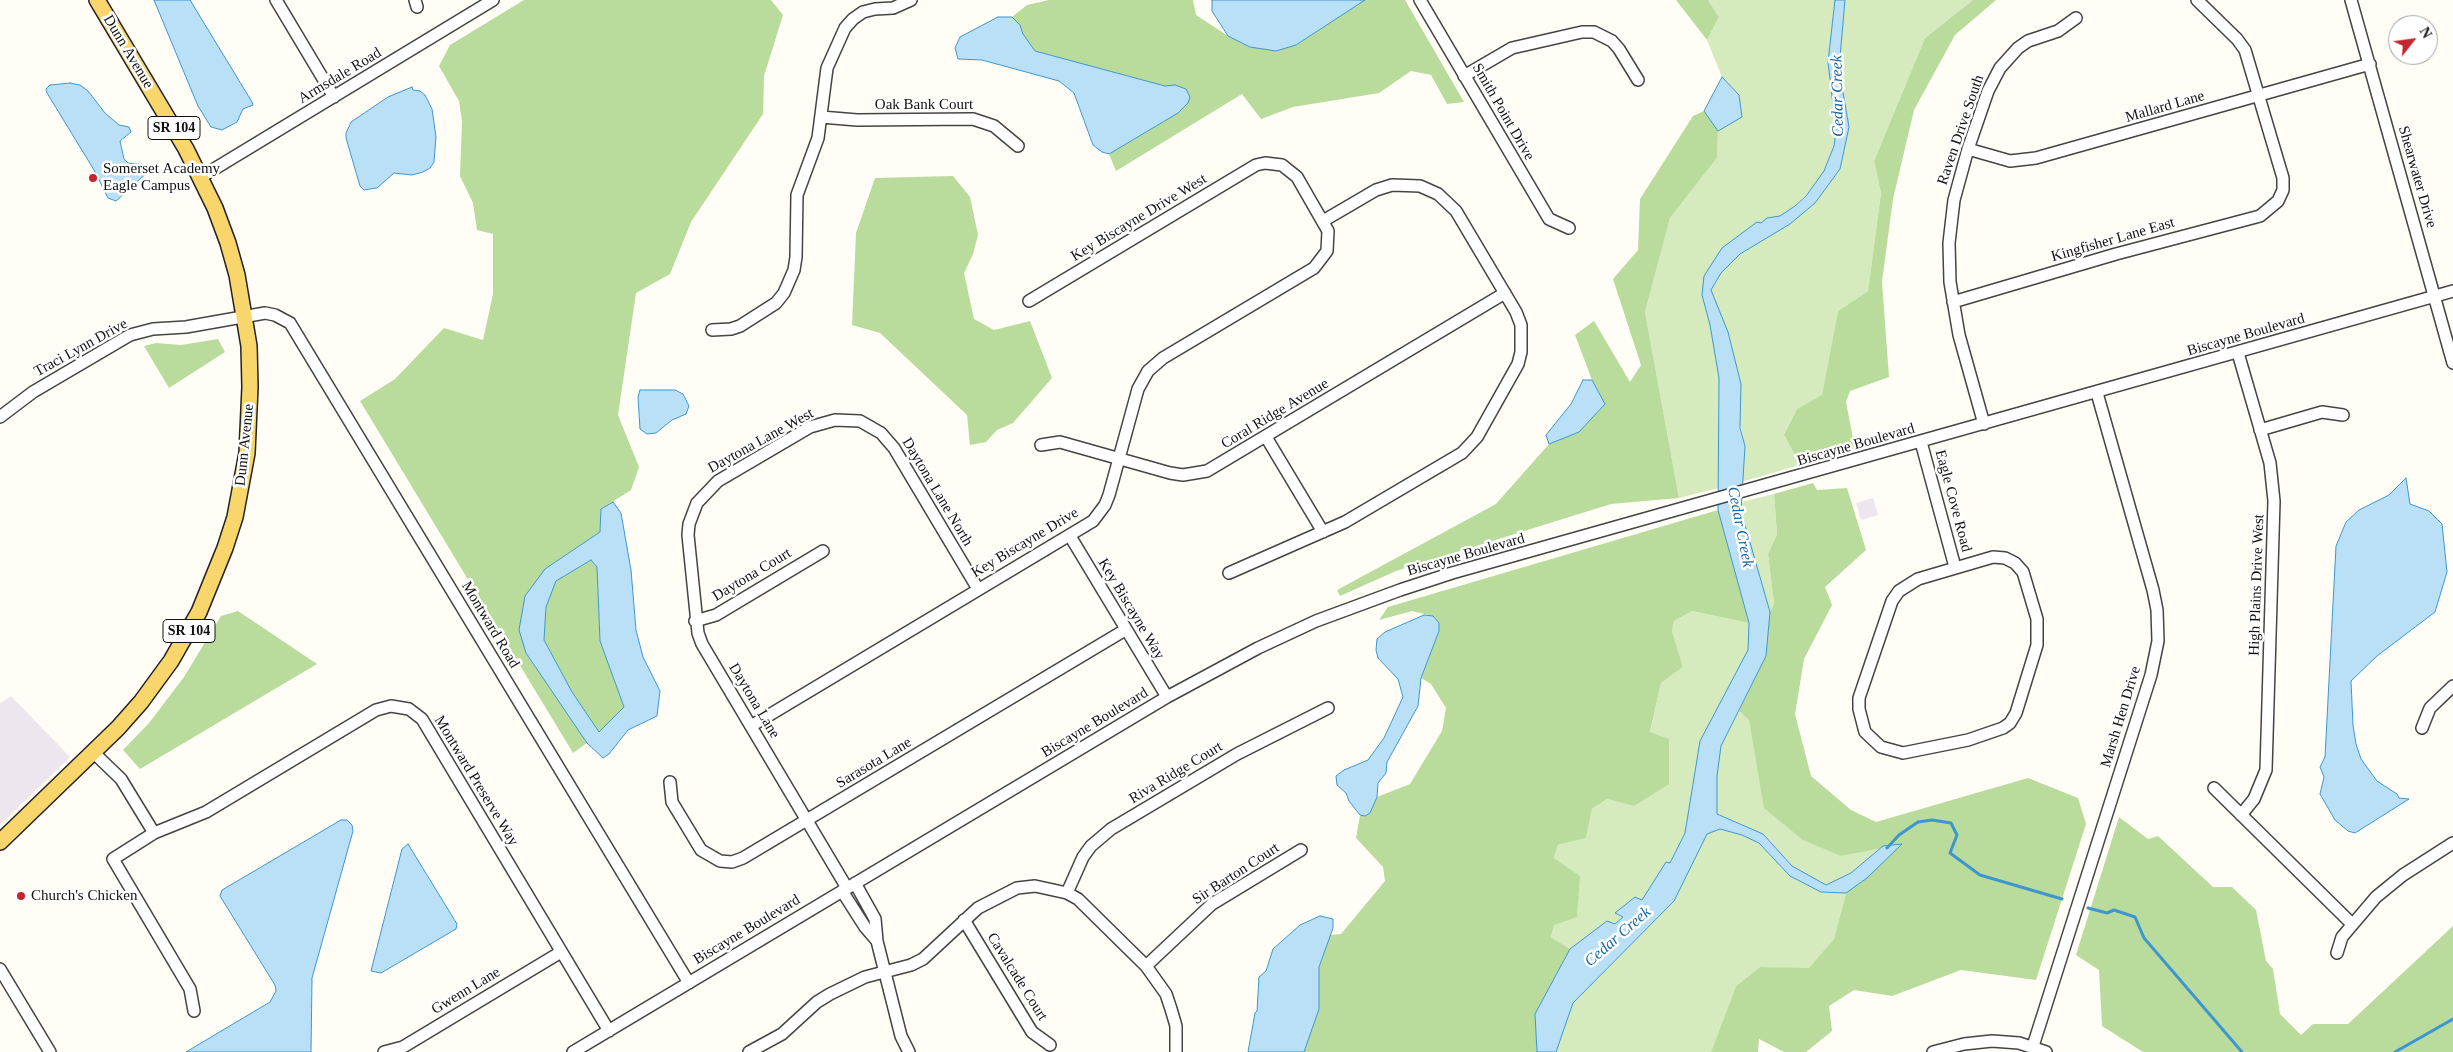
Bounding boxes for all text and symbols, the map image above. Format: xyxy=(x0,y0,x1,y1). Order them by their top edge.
street label: Dunn Avenue xyxy=(99,12,157,92)
north arrow xyxy=(2388,15,2438,65)
text: N xyxy=(2417,25,2435,41)
street label: Armsdale Road xyxy=(295,44,385,108)
water label: Cedar Creek xyxy=(1828,55,1848,137)
street label: Smith Point Drive xyxy=(1468,60,1538,164)
street label: Raven Drive South xyxy=(1934,73,1988,187)
street label: Mallard Lane xyxy=(2123,87,2207,127)
street label: Oak Bank Court xyxy=(875,96,973,114)
road number: SR 104 xyxy=(148,116,200,140)
street label: Shearwater Drive xyxy=(2394,124,2440,230)
place label: Somerset Academy Eagle Campus xyxy=(103,160,220,195)
street label: Key Biscayne Drive West xyxy=(1068,170,1210,266)
marker: Somerset Academy Eagle Campus xyxy=(87,172,99,184)
street label: Kingfisher Lane East xyxy=(2049,214,2177,266)
street label: Biscayne Boulevard xyxy=(2185,310,2307,360)
street label: Traci Lynn Drive xyxy=(31,315,131,381)
street label: Coral Ridge Avenue xyxy=(1218,375,1332,453)
street label: Dunn Avenue xyxy=(232,403,258,487)
street label: Daytona Lane West xyxy=(705,405,817,477)
street label: Biscayne Boulevard xyxy=(1795,420,1917,470)
street label: Daytona Lane North xyxy=(898,435,976,549)
street label: Eagle Cove Road xyxy=(1931,448,1975,554)
water label: Cedar Creek xyxy=(1723,485,1757,569)
street label: Key Biscayne Drive xyxy=(968,504,1082,582)
street label: High Plains Drive West xyxy=(2246,514,2268,656)
street label: Biscayne Boulevard xyxy=(1405,530,1527,580)
street label: Daytona Court xyxy=(709,544,795,606)
street label: Key Biscayne Way xyxy=(1094,555,1168,663)
street label: Montward Road xyxy=(457,578,523,672)
road number: SR 104 xyxy=(163,620,215,642)
street label: Daytona Lane xyxy=(725,660,783,742)
street label: Marsh Hen Drive xyxy=(2097,664,2145,770)
street label: Biscayne Boulevard xyxy=(1038,684,1152,762)
street label: Montward Preserve Way xyxy=(430,713,522,849)
street label: Sarasota Lane xyxy=(833,734,915,792)
street label: Riva Ridge Court xyxy=(1126,738,1226,808)
street label: Sir Barton Court xyxy=(1189,839,1283,909)
place label: Church's Chicken xyxy=(31,887,137,905)
marker: Church's Chicken xyxy=(15,890,27,902)
street label: Biscayne Boulevard xyxy=(690,891,804,969)
water label: Cedar Creek xyxy=(1581,903,1655,971)
street label: Cavalcade Court xyxy=(983,930,1051,1024)
street label: Gwenn Lane xyxy=(428,963,504,1019)

